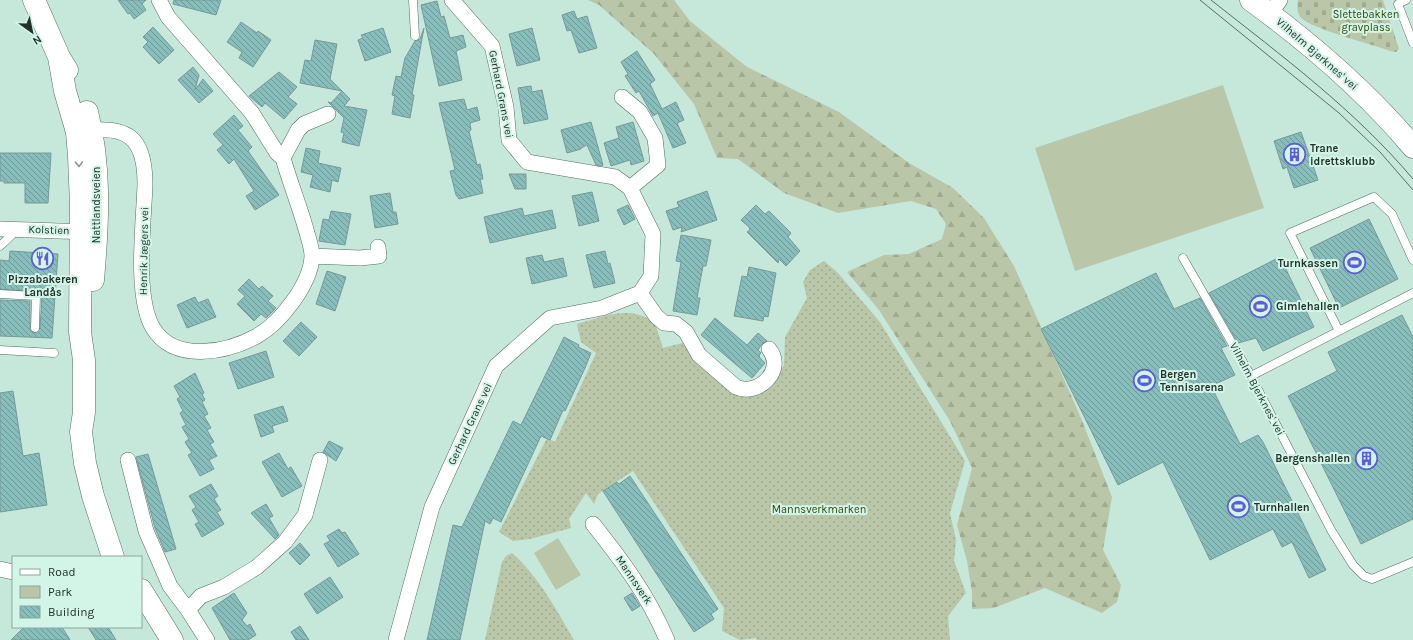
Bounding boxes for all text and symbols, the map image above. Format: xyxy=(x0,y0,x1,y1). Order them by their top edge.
park label: Slettebakken gravplass xyxy=(1333,8,1399,34)
north arrow xyxy=(12,12,52,52)
street label: Vilhelm Bjerknes' vei xyxy=(1274,15,1360,93)
text: N xyxy=(30,32,44,48)
street label: Gerhard Grans vei xyxy=(486,49,516,139)
building icon: Trane idrettsklubb xyxy=(1281,141,1307,167)
place label: Trane idrettsklubb xyxy=(1310,142,1375,168)
one-way arrow xyxy=(75,161,83,167)
street label: Nattlandsveien xyxy=(90,167,103,243)
street label: Henrik Jægers vei xyxy=(137,207,151,295)
street label: Kolstien xyxy=(28,223,70,237)
restaurant icon: Pizzabakeren Landås xyxy=(30,246,56,272)
sports icon: Turnkassen xyxy=(1341,250,1367,276)
place label: Turnkassen xyxy=(1278,257,1338,270)
place label: Pizzabakeren Landås xyxy=(8,273,78,299)
sports icon: Gimlehallen xyxy=(1248,293,1274,319)
place label: Gimlehallen xyxy=(1276,300,1339,313)
street label: Vilhelm Bjerknes' vei xyxy=(1227,340,1287,438)
sports icon: Bergen Tennisarena xyxy=(1132,367,1158,393)
place label: Bergen Tennisarena xyxy=(1160,368,1224,394)
street label: Gerhard Grans vei xyxy=(445,381,495,467)
building icon: Bergenshallen xyxy=(1353,445,1379,471)
place label: Bergenshallen xyxy=(1275,452,1350,465)
sports icon: Turnhallen xyxy=(1226,494,1252,520)
place label: Turnhallen xyxy=(1254,501,1310,514)
park label: Mannsverkmarken xyxy=(772,503,866,516)
street label: Mannsverk xyxy=(613,553,655,607)
legend xyxy=(12,556,142,628)
text: Road xyxy=(48,565,76,579)
text: Park xyxy=(48,585,73,599)
text: Building xyxy=(48,605,95,619)

